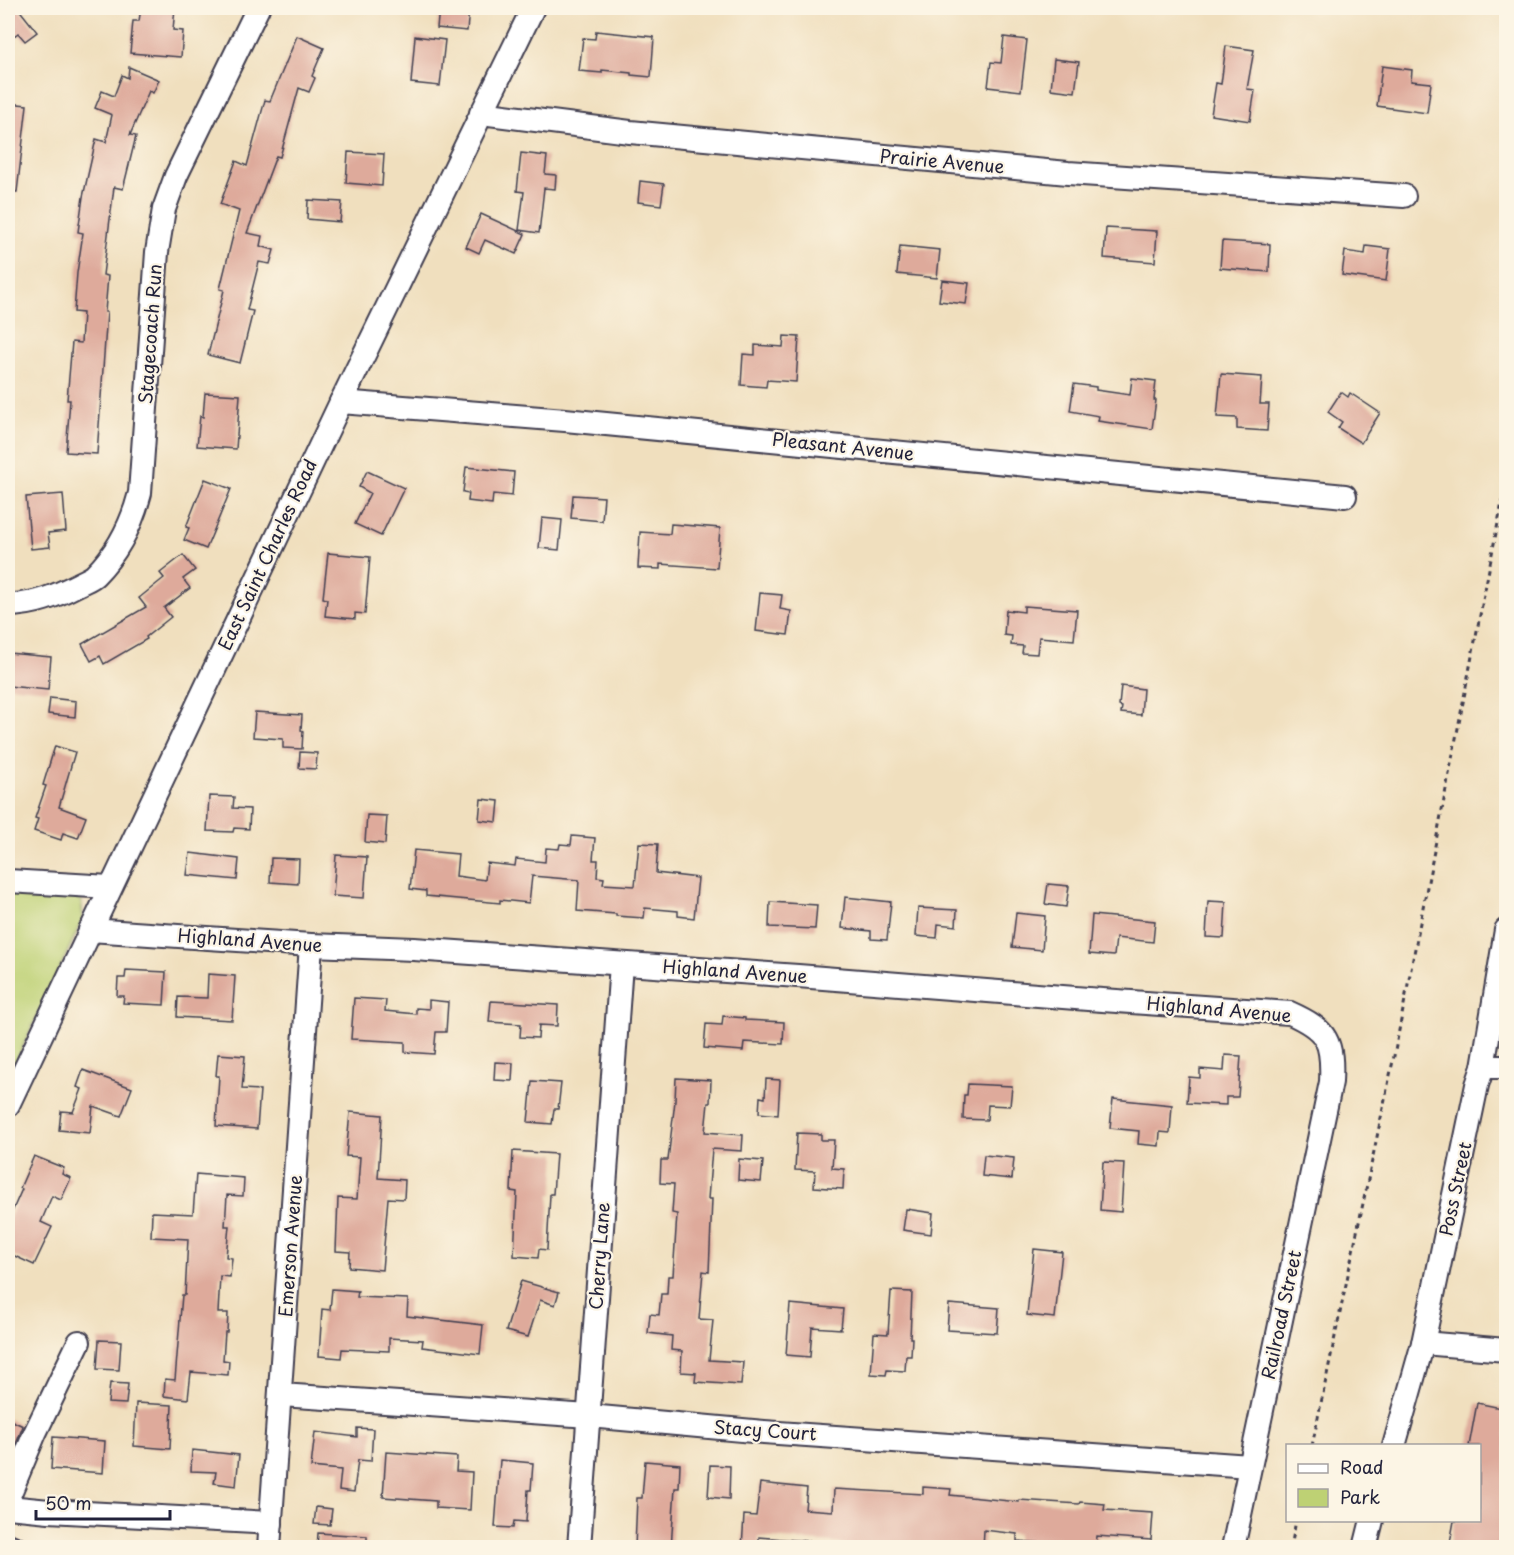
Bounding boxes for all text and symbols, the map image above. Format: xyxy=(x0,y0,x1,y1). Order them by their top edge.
street label: Prairie Avenue xyxy=(879,142,1006,179)
street label: Stagecoach Run xyxy=(131,263,168,405)
street label: Pleasant Avenue xyxy=(771,425,916,466)
street label: East Saint Charles Road xyxy=(210,454,323,654)
street label: Highland Avenue xyxy=(177,921,324,958)
street label: Highland Avenue xyxy=(662,952,809,989)
street label: Highland Avenue xyxy=(1146,989,1293,1028)
street label: Poss Street xyxy=(1431,1139,1478,1238)
street label: Emerson Avenue xyxy=(271,1174,308,1318)
street label: Cherry Lane xyxy=(581,1201,616,1311)
street label: Railroad Street xyxy=(1254,1248,1307,1382)
street label: Stacy Court xyxy=(713,1412,817,1447)
legend xyxy=(1286,1444,1481,1522)
text: Road xyxy=(1340,1453,1384,1480)
scale bar xyxy=(36,1483,170,1521)
text: Park xyxy=(1340,1483,1380,1510)
text: 50 m xyxy=(45,1489,92,1516)

